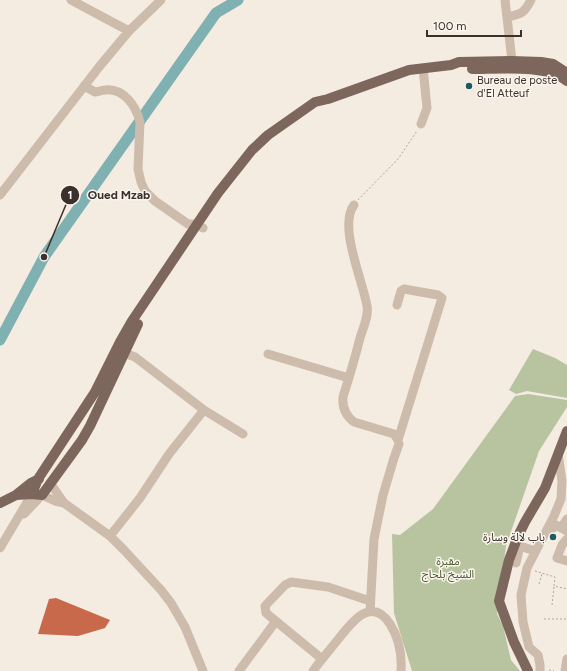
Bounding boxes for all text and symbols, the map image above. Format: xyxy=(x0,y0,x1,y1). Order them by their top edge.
scale bar xyxy=(427,12,521,38)
text: 100 m xyxy=(433,19,467,33)
place label: Bureau de poste d'El Atteuf xyxy=(477,74,557,100)
marker: Bureau de poste d'El Atteuf xyxy=(464,81,474,91)
callout: Oued Mzab xyxy=(60,183,158,207)
text: 1 xyxy=(67,188,73,202)
text: Oued Mzab xyxy=(88,188,150,202)
place label: باب لالة وسارة xyxy=(483,531,545,544)
marker: باب لالة وسارة xyxy=(548,532,558,542)
park label: مقبرة الشيخ بلحاج xyxy=(422,555,474,582)

